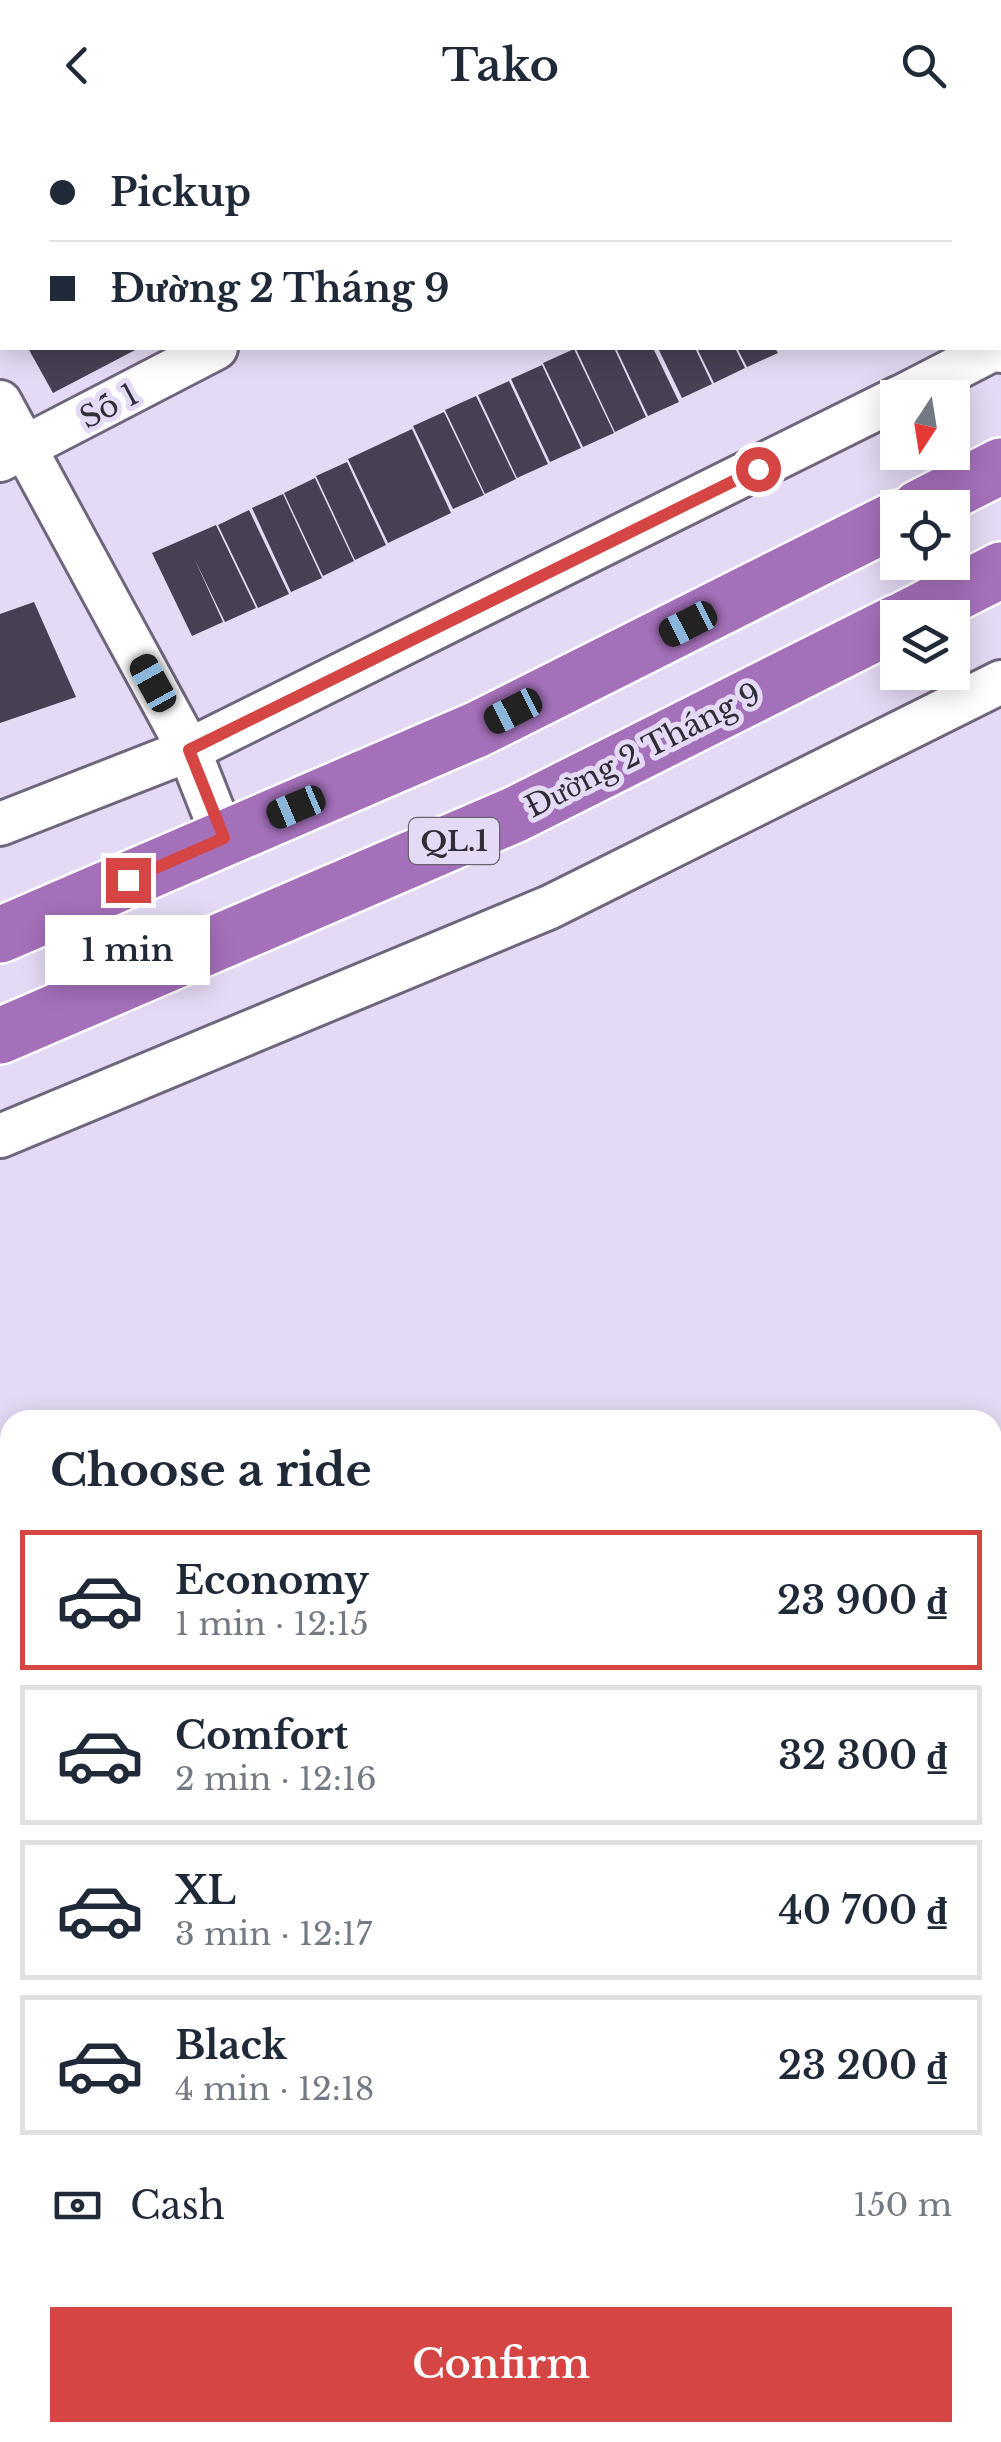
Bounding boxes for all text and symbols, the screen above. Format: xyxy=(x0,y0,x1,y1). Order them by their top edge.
text: Tako xyxy=(442,37,559,93)
icon: back xyxy=(50,38,105,93)
icon: search xyxy=(896,38,951,93)
text: Pickup xyxy=(110,169,251,216)
text: Đường 2 Tháng 9 xyxy=(110,265,450,312)
street label: Số 1 xyxy=(73,375,145,437)
north arrow xyxy=(880,380,970,470)
map controls xyxy=(880,380,970,690)
route start xyxy=(736,447,781,492)
button: locate xyxy=(880,490,970,580)
car xyxy=(654,597,722,651)
button: layers xyxy=(880,600,970,690)
car xyxy=(125,649,181,717)
street label: Đường 2 Tháng 9 xyxy=(519,675,767,825)
car xyxy=(479,684,547,738)
car xyxy=(263,781,329,833)
road number: QL.1 xyxy=(409,818,499,864)
route end xyxy=(106,858,151,903)
callout: 1 min xyxy=(46,915,210,985)
text: 1 min xyxy=(81,930,174,970)
text: Choose a ride xyxy=(50,1442,372,1498)
icon: car xyxy=(55,1555,145,1645)
text: Economy xyxy=(175,1557,369,1604)
text: 23 900 ₫ xyxy=(777,1577,947,1624)
text: 1 min · 12:15 xyxy=(175,1604,369,1644)
icon: car xyxy=(55,1710,145,1800)
text: Comfort xyxy=(175,1712,348,1759)
text: 32 300 ₫ xyxy=(778,1732,947,1779)
text: 2 min · 12:16 xyxy=(175,1759,377,1799)
icon: car xyxy=(55,1865,145,1955)
text: XL xyxy=(175,1867,236,1914)
text: 40 700 ₫ xyxy=(778,1887,947,1934)
text: 3 min · 12:17 xyxy=(175,1914,372,1954)
icon: car xyxy=(55,2020,145,2110)
text: Black xyxy=(175,2022,287,2069)
text: 23 200 ₫ xyxy=(778,2042,947,2089)
text: 4 min · 12:18 xyxy=(175,2069,374,2109)
icon: cash xyxy=(50,2178,105,2233)
text: Cash xyxy=(130,2182,225,2229)
text: 150 m xyxy=(853,2185,952,2225)
button: Confirm xyxy=(50,2307,952,2422)

